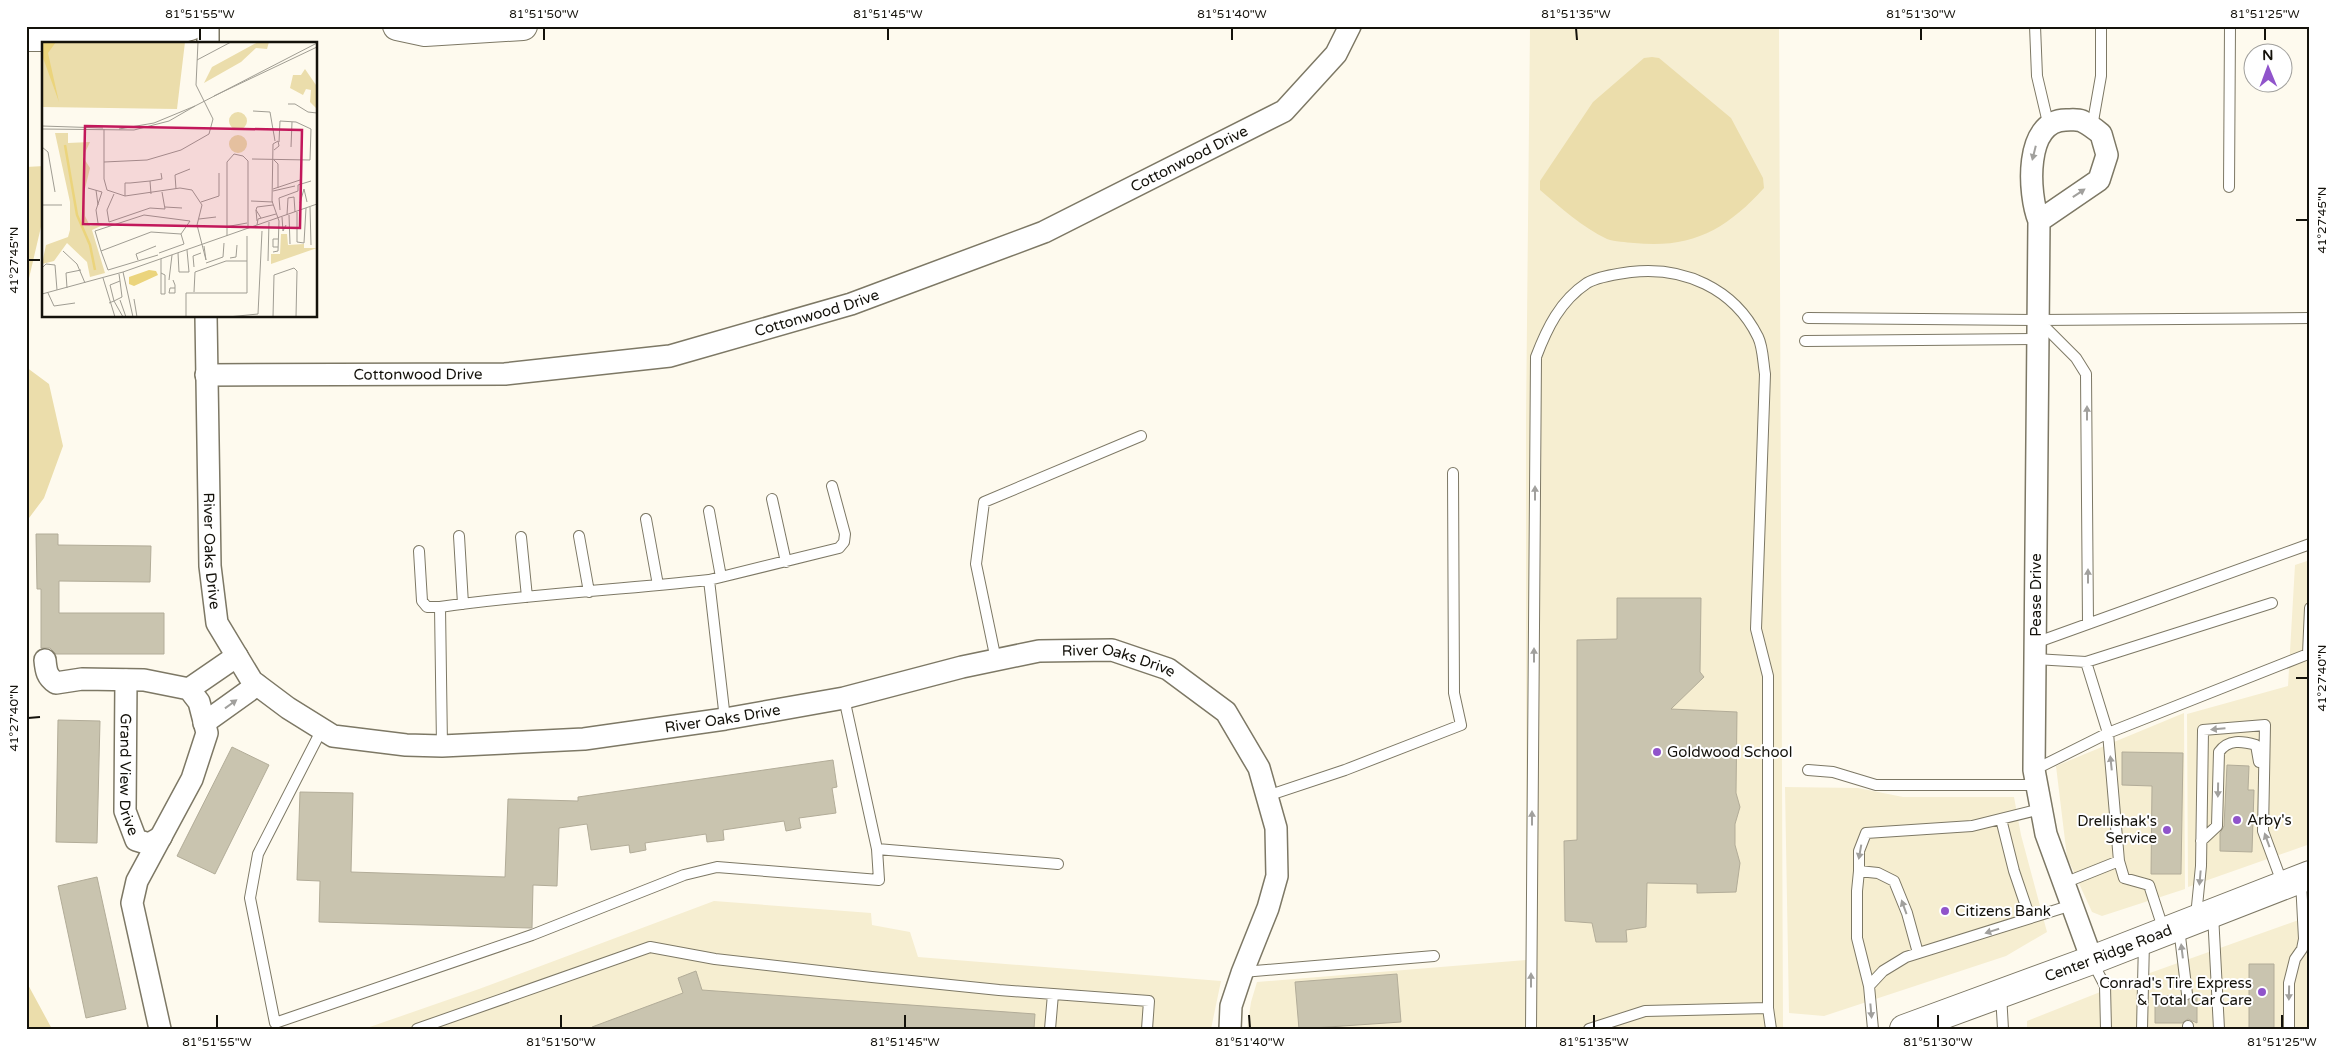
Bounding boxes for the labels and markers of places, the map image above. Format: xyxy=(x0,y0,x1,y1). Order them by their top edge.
place label: Goldwood School xyxy=(1667,743,1792,761)
marker: Goldwood School xyxy=(1651,746,1663,758)
place label: Arby's xyxy=(2247,811,2292,829)
place label: Drellishak's Service xyxy=(2077,812,2157,847)
marker: Arby's xyxy=(2231,814,2243,826)
marker: Drellishak's Service xyxy=(2161,824,2173,836)
place label: Citizens Bank xyxy=(1955,902,2051,920)
marker: Citizens Bank xyxy=(1939,905,1951,917)
place label: Conrad's Tire Express & Total Car Care xyxy=(2099,974,2252,1009)
marker: Conrad's Tire Express & Total Car Care xyxy=(2256,986,2268,998)

